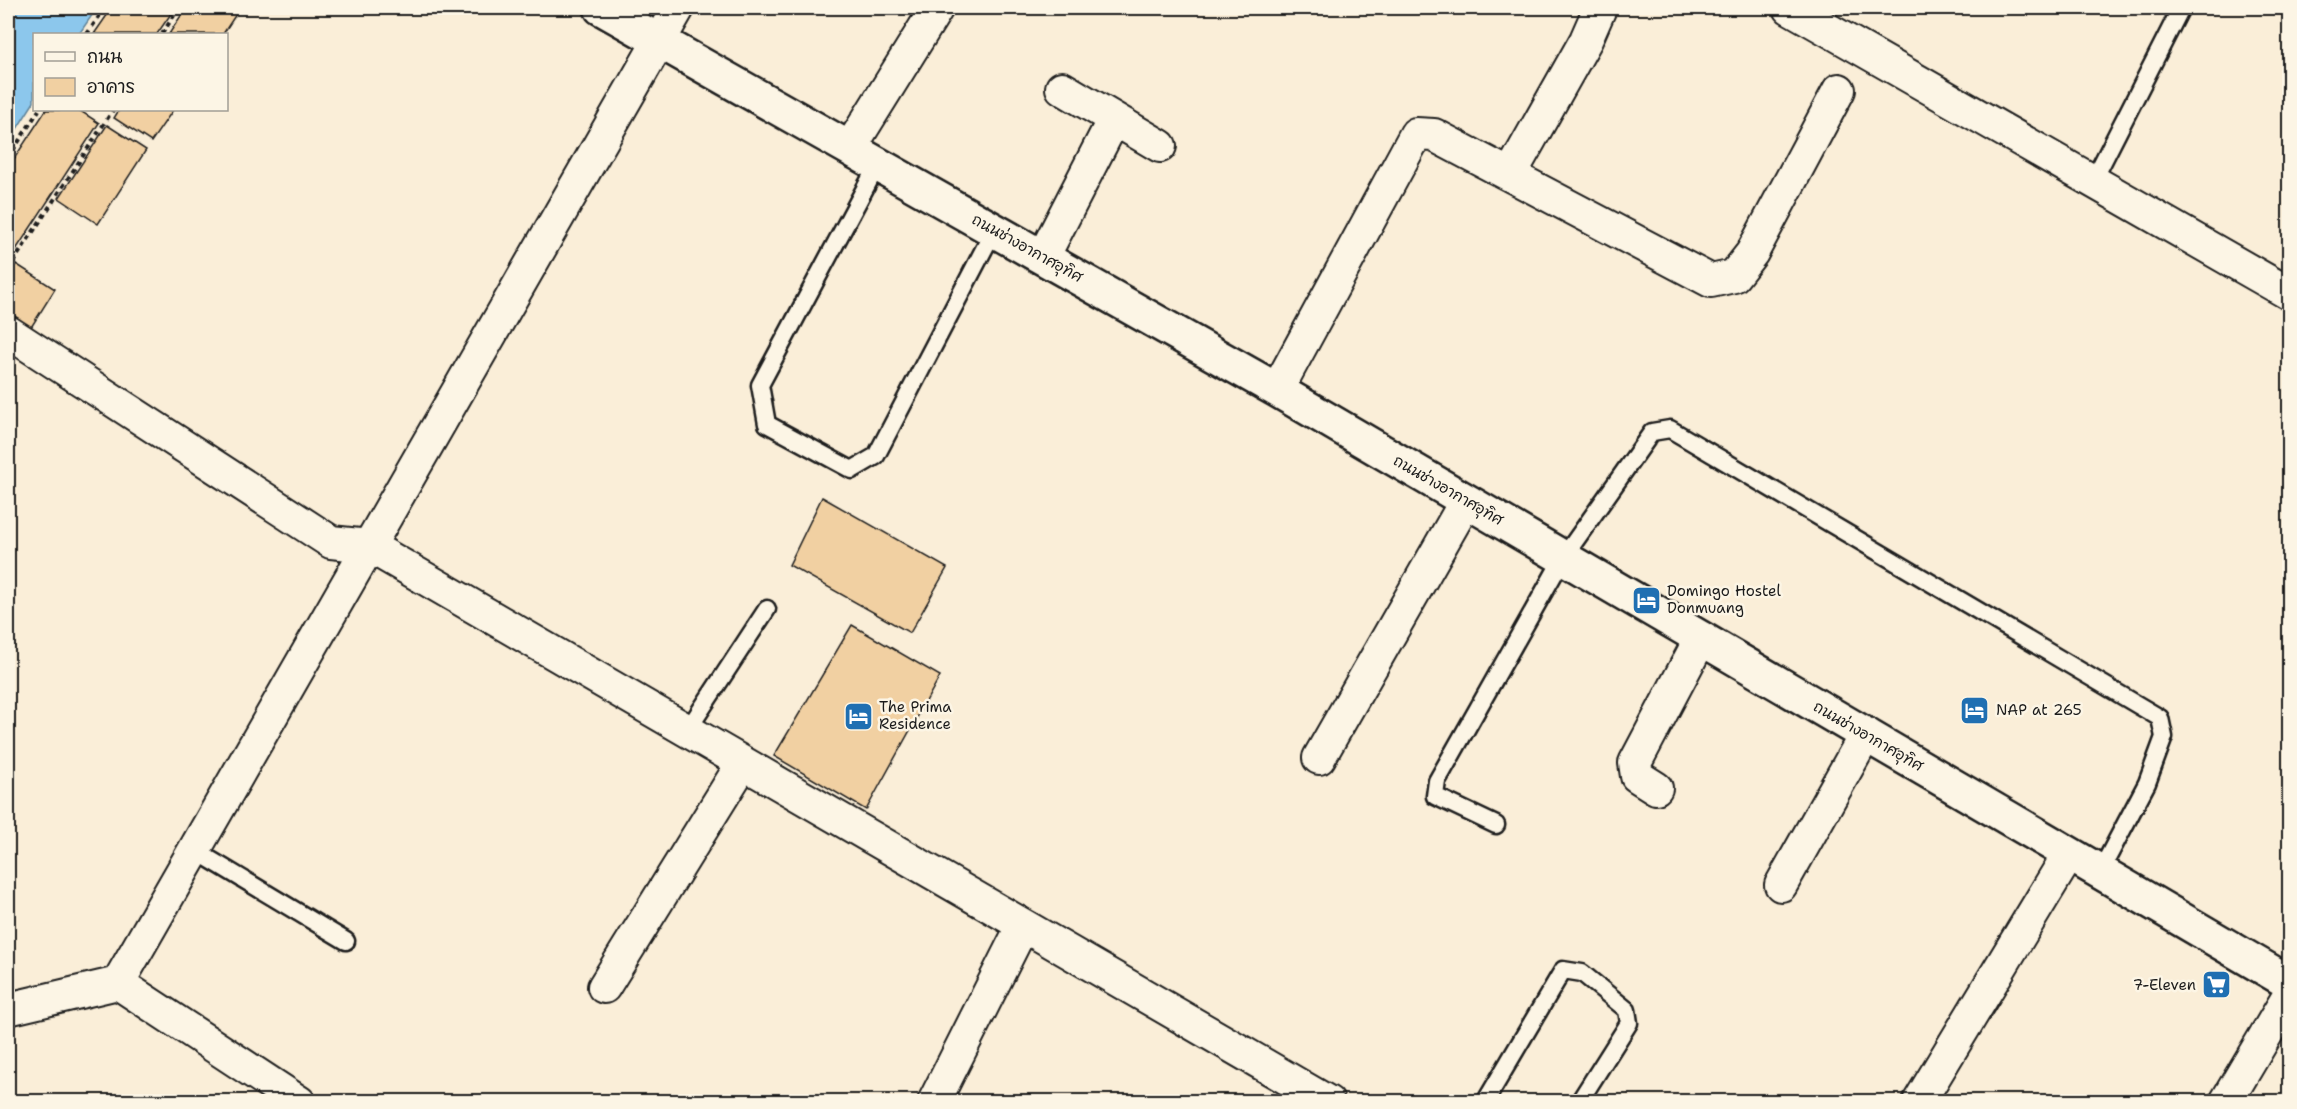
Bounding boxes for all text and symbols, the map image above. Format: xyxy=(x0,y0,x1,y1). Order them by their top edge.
legend xyxy=(33,33,228,111)
text: ถนน xyxy=(87,45,122,69)
text: อาคาร xyxy=(87,75,135,99)
street label: ถนนช่างอากาศอุทิศ xyxy=(968,209,1087,288)
street label: ถนนช่างอากาศอุทิศ xyxy=(1389,451,1508,531)
place label: Domingo Hostel Donmuang xyxy=(1667,581,1781,618)
hotel icon: Domingo Hostel Donmuang xyxy=(1630,584,1662,616)
hotel icon: NAP at 265 xyxy=(1959,694,1991,726)
place label: The Prima Residence xyxy=(879,697,952,734)
street label: ถนนช่างอากาศอุทิศ xyxy=(1809,697,1928,777)
hotel icon: The Prima Residence xyxy=(842,700,874,732)
place label: NAP at 265 xyxy=(1996,700,2082,720)
supermarket icon: 7-Eleven xyxy=(2201,969,2233,1001)
place label: 7-Eleven xyxy=(2133,975,2196,995)

